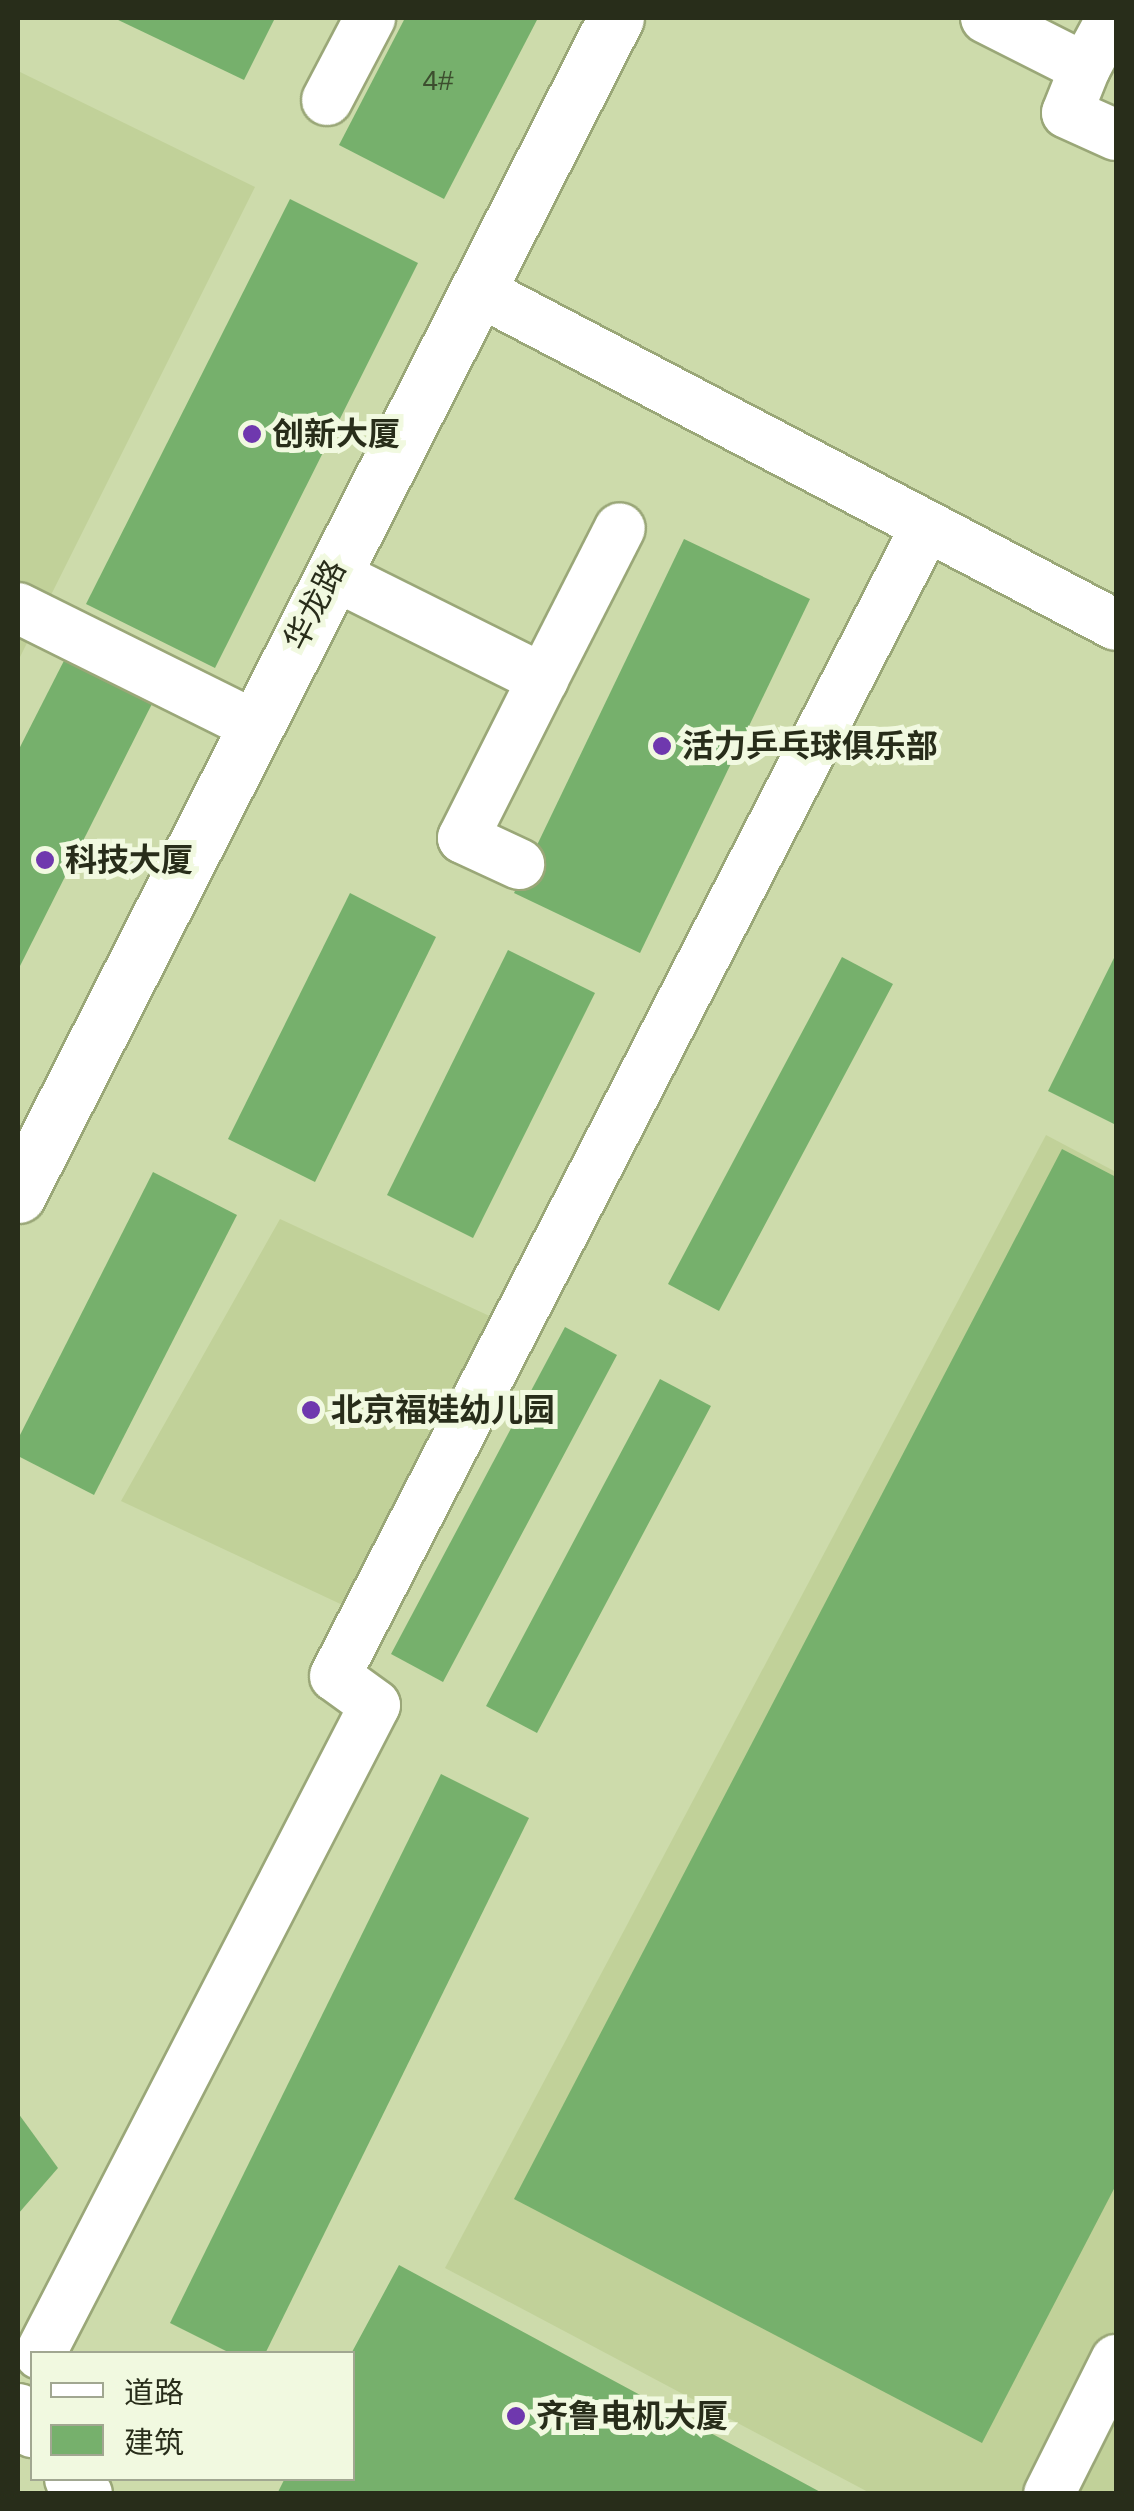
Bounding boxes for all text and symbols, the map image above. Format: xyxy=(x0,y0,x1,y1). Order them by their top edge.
house number: 4# xyxy=(422,64,454,98)
place label: 创新大厦 xyxy=(272,415,400,453)
marker: 创新大厦 xyxy=(241,423,263,445)
street label: 华龙路 xyxy=(276,554,354,656)
place label: 活力乒乓球俱乐部 xyxy=(682,727,938,765)
marker: 活力乒乓球俱乐部 xyxy=(651,735,673,757)
place label: 科技大厦 xyxy=(65,841,193,879)
marker: 科技大厦 xyxy=(34,849,56,871)
place label: 北京福娃幼儿园 xyxy=(331,1391,555,1429)
marker: 北京福娃幼儿园 xyxy=(300,1399,322,1421)
legend xyxy=(30,2351,355,2481)
text: 道路 xyxy=(124,2376,184,2409)
place label: 齐鲁电机大厦 xyxy=(536,2397,728,2435)
marker: 齐鲁电机大厦 xyxy=(505,2405,527,2427)
text: 建筑 xyxy=(124,2426,184,2459)

